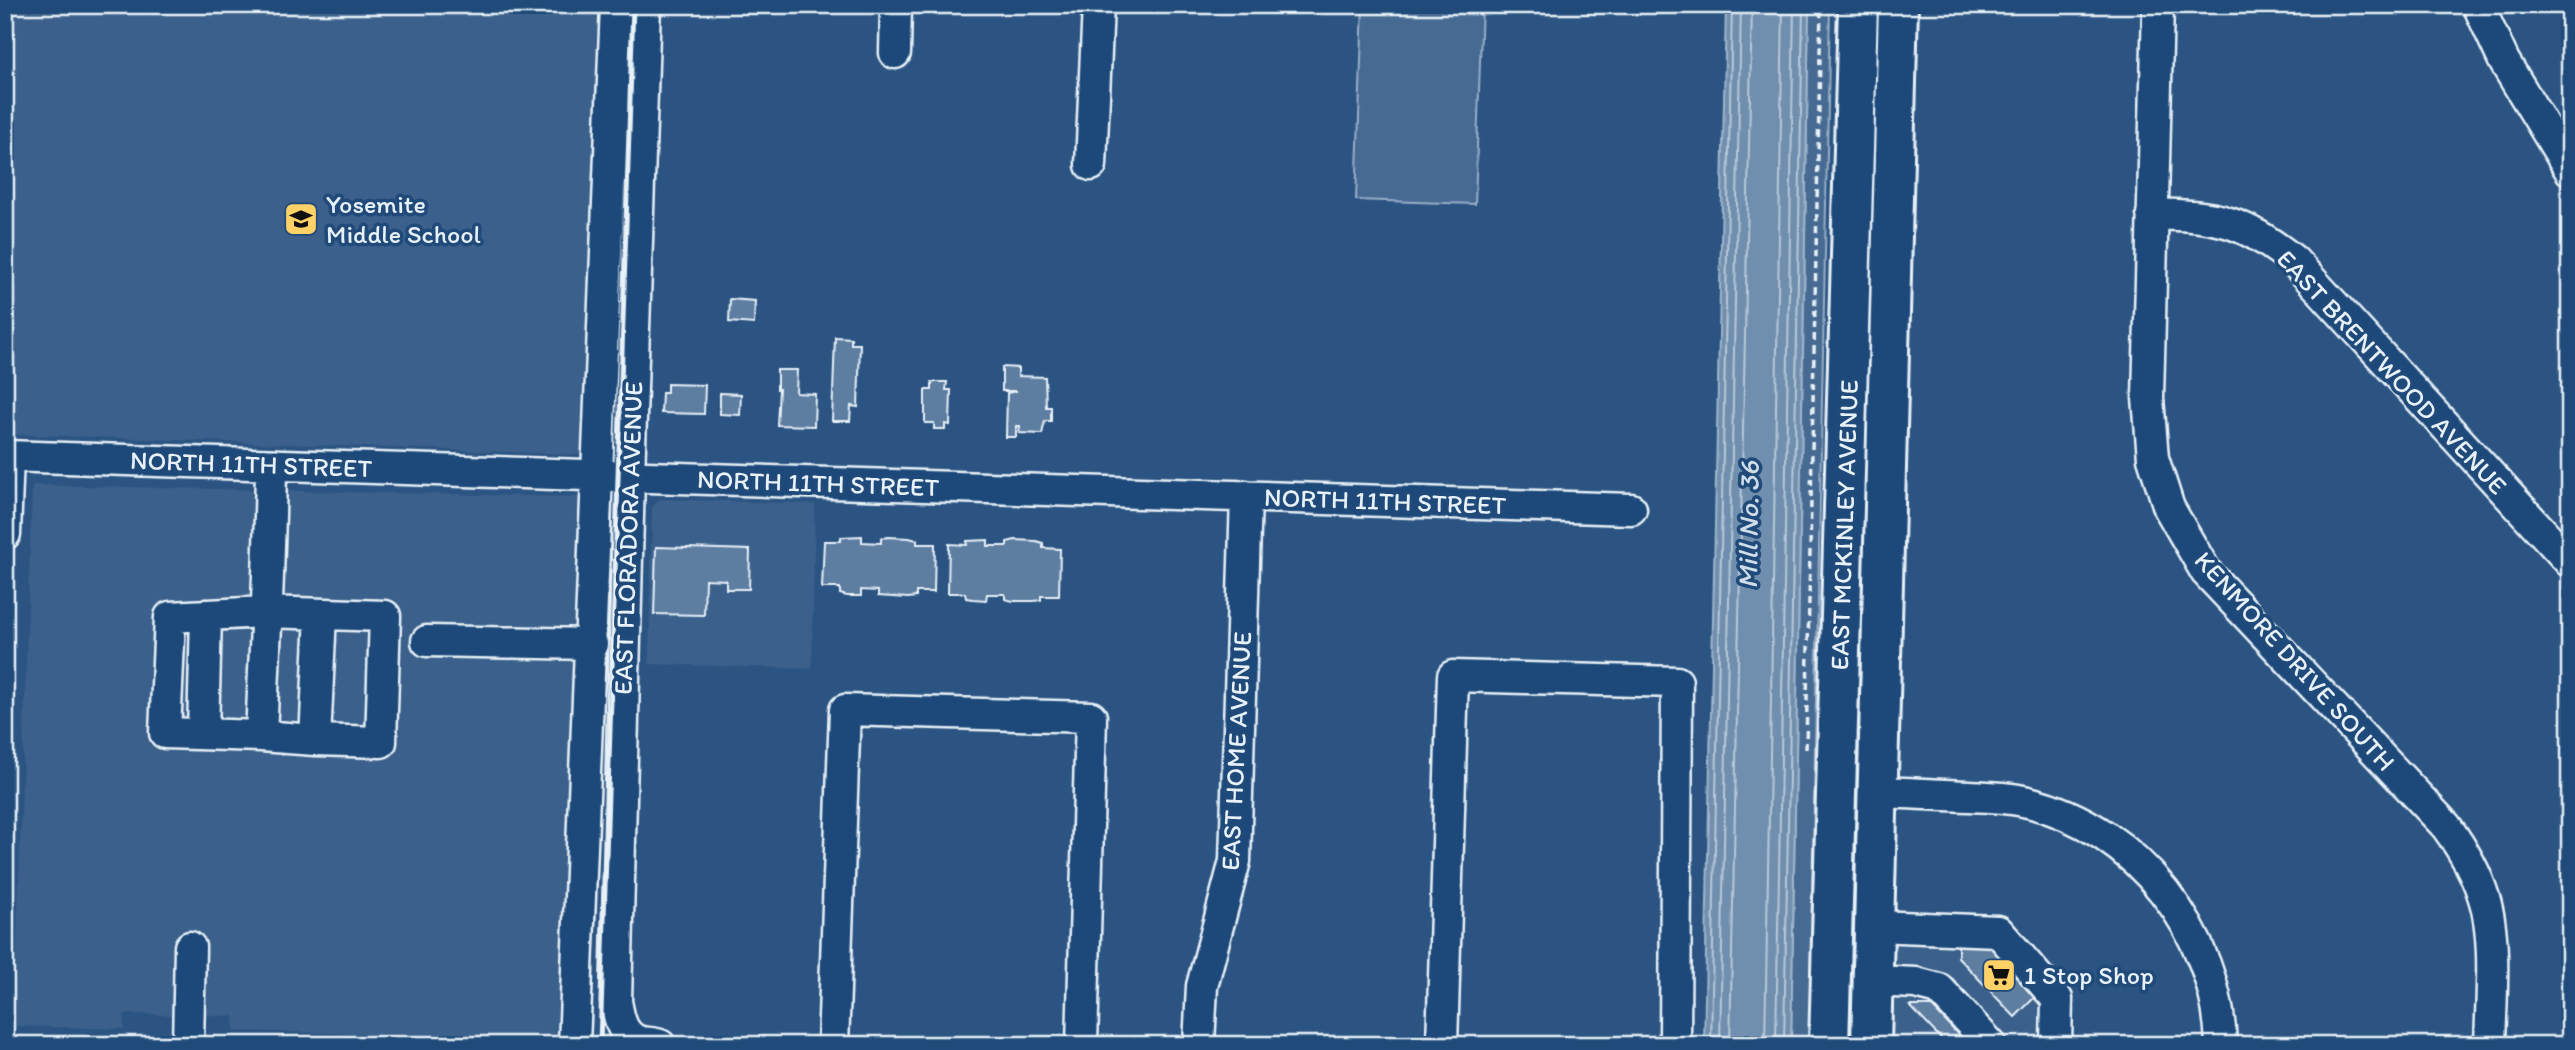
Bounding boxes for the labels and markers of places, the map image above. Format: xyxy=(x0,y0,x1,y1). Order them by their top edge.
place label: Yosemite Middle School xyxy=(326,188,481,250)
school or university icon: Yosemite Middle School xyxy=(282,200,320,238)
supermarket icon: 1 Stop Shop xyxy=(1980,956,2018,994)
place label: 1 Stop Shop xyxy=(2024,959,2154,991)

